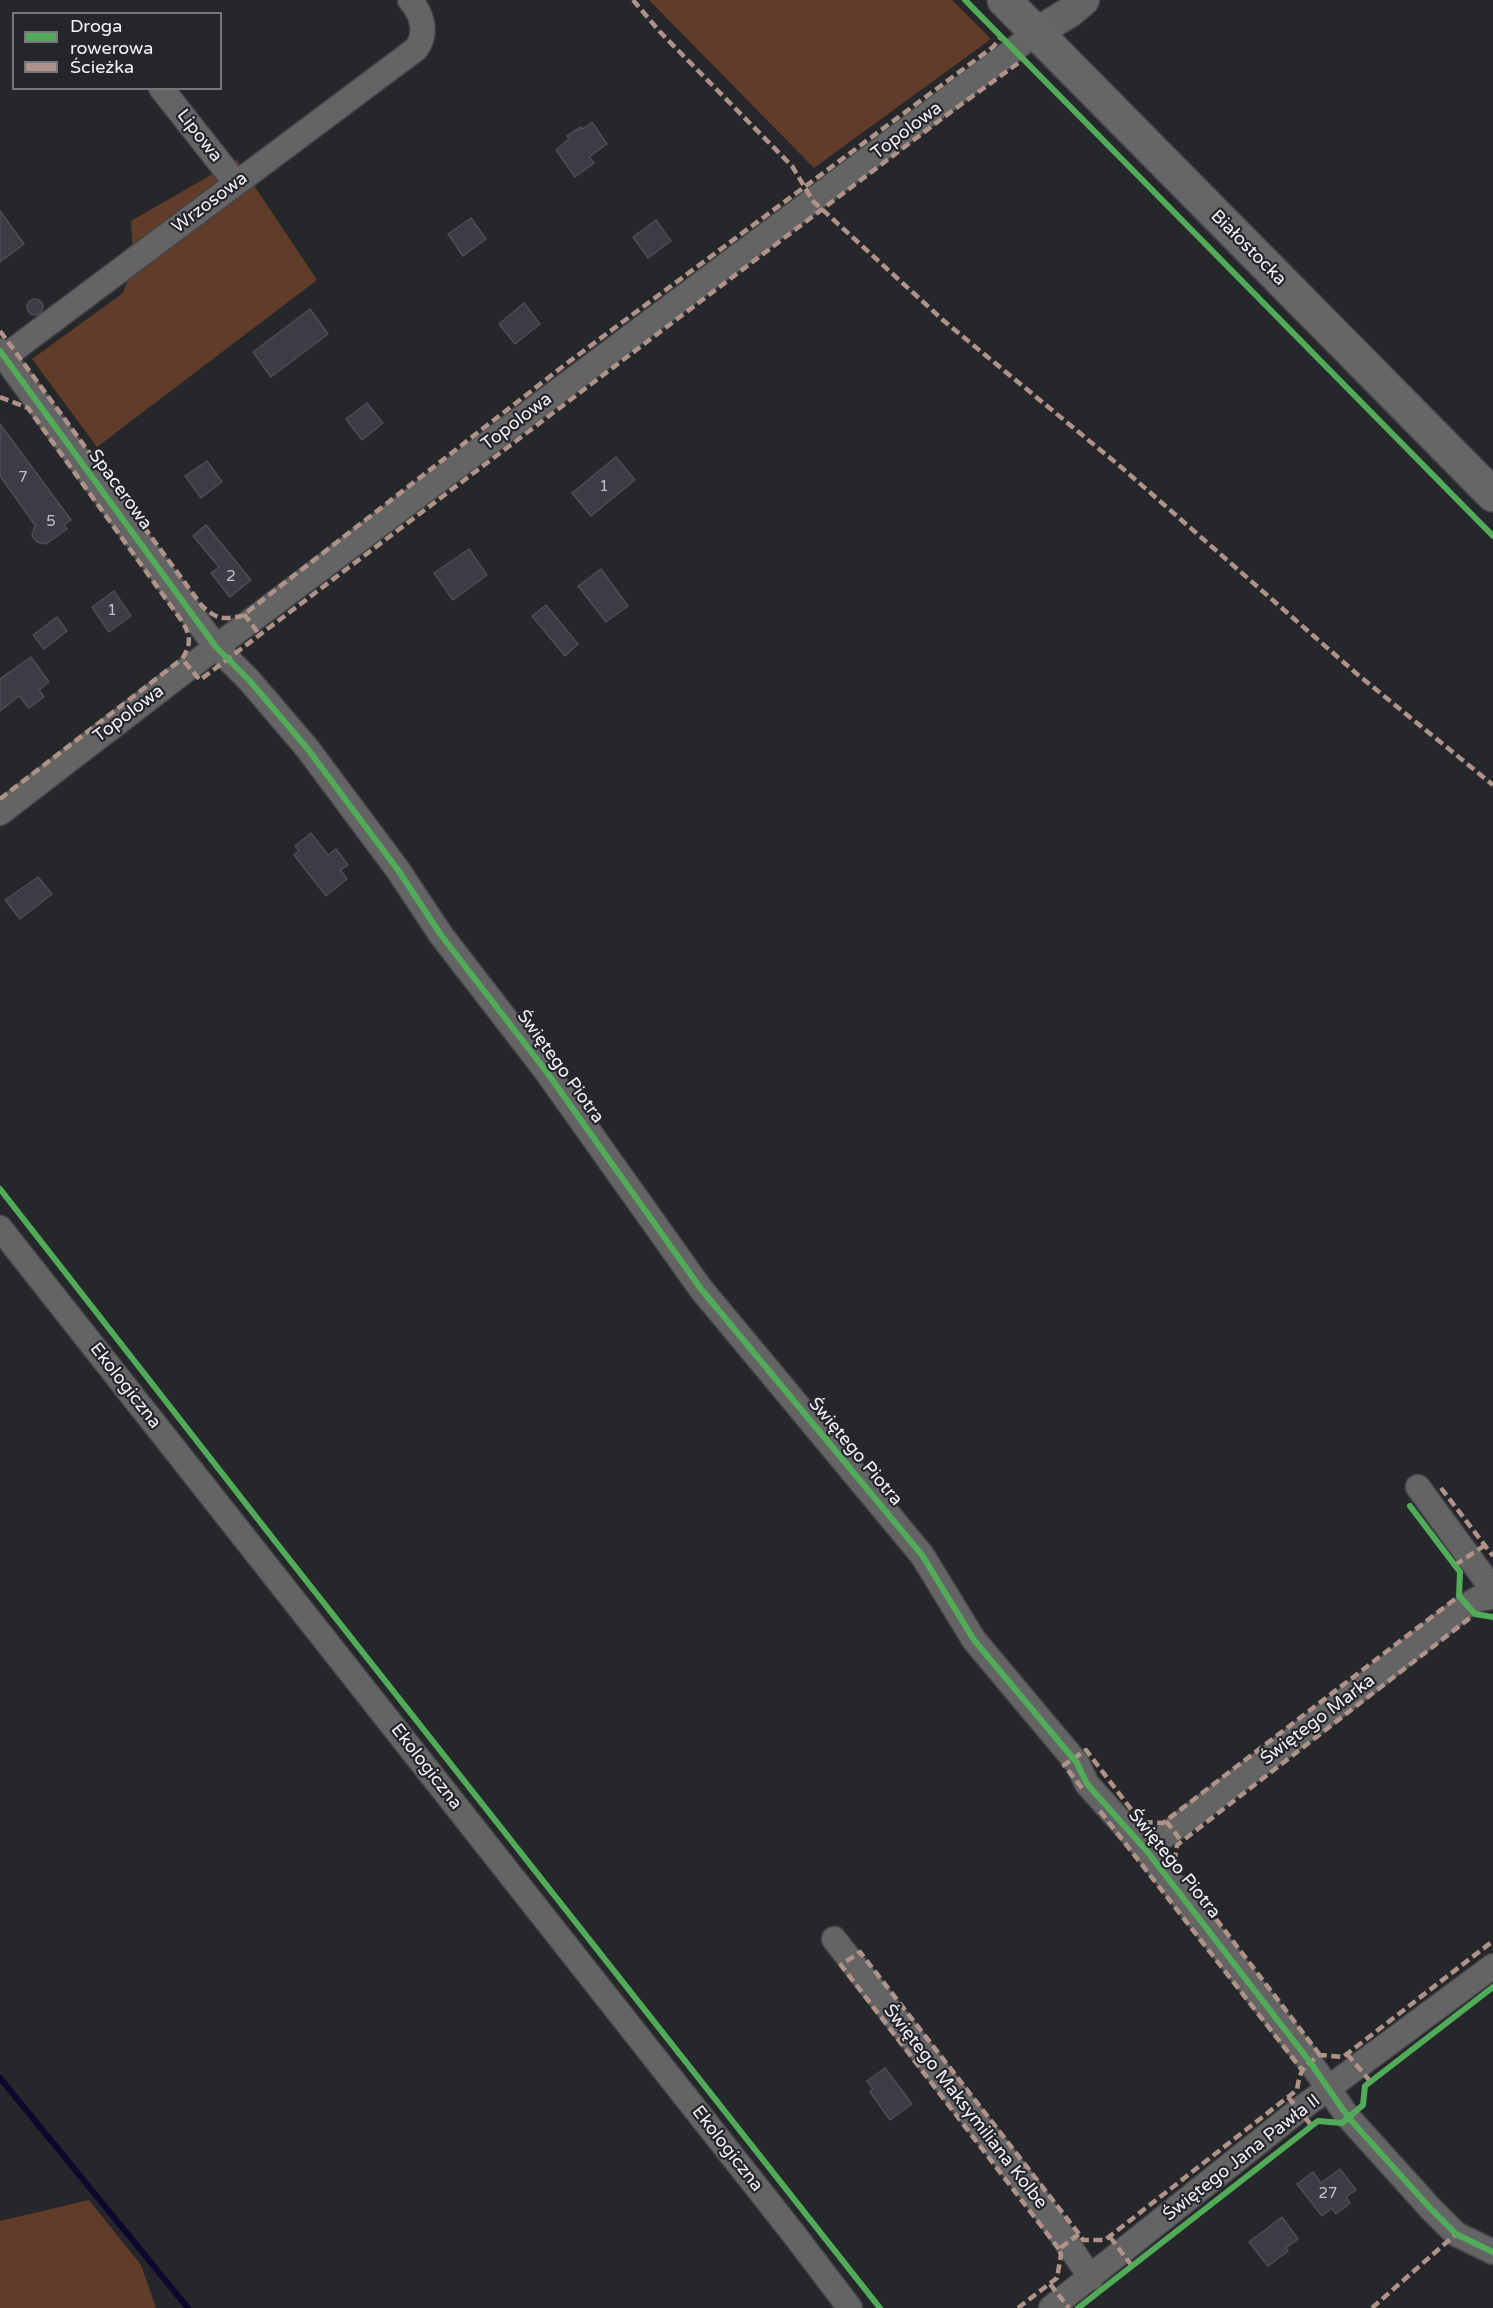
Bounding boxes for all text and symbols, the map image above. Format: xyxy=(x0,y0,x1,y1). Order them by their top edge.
legend xyxy=(12,12,222,90)
text: Droga rowerowa xyxy=(70,15,153,59)
text: Ścieżka xyxy=(70,56,134,78)
street label: Topolowa xyxy=(868,98,946,164)
street label: Lipowa xyxy=(172,105,226,167)
street label: Wrzosowa xyxy=(168,168,252,238)
street label: Białostocka xyxy=(1206,206,1290,290)
street label: Topolowa xyxy=(478,389,556,455)
street label: Spacerowa xyxy=(84,446,156,534)
house number: 7 xyxy=(18,469,28,487)
house number: 1 xyxy=(599,478,609,496)
house number: 5 xyxy=(46,513,56,531)
house number: 2 xyxy=(226,568,236,586)
house number: 1 xyxy=(107,602,117,620)
street label: Topolowa xyxy=(90,681,168,747)
street label: Świętego Piotra xyxy=(512,1006,608,1128)
street label: Ekologiczna xyxy=(85,1339,165,1433)
street label: Świętego Piotra xyxy=(803,1394,907,1510)
street label: Świętego Marka xyxy=(1257,1670,1379,1770)
street label: Ekologiczna xyxy=(386,1720,466,1814)
street label: Świętego Piotra xyxy=(1123,1805,1225,1923)
street label: Świętego Maksymiliana Kolbe xyxy=(878,2000,1052,2214)
street label: Świętego Jana Pawła II xyxy=(1159,2090,1325,2226)
street label: Ekologiczna xyxy=(687,2102,767,2196)
house number: 27 xyxy=(1319,2185,1337,2203)

